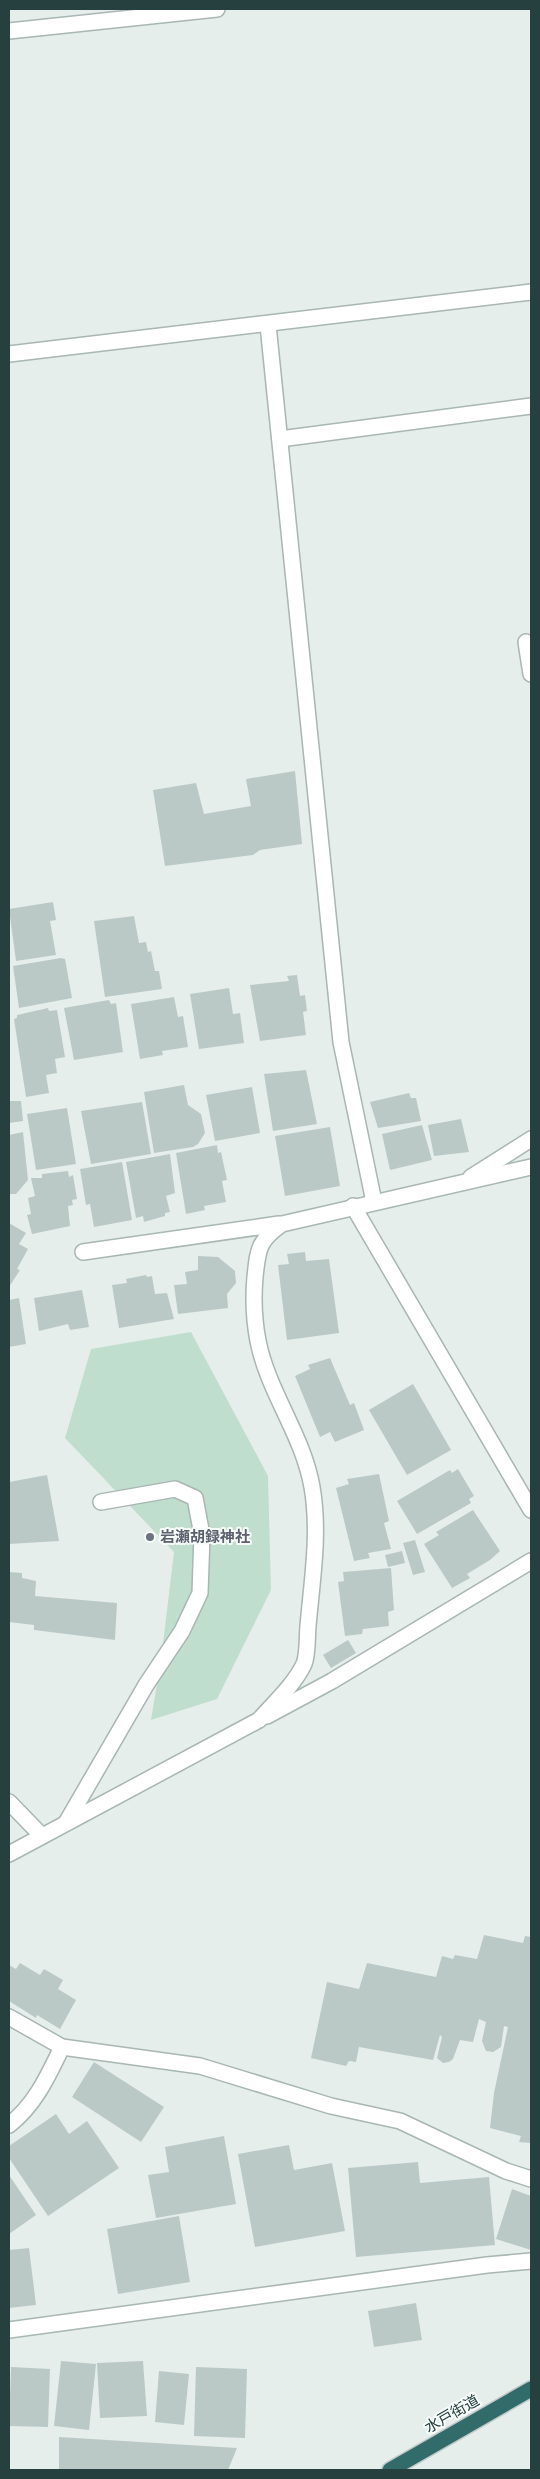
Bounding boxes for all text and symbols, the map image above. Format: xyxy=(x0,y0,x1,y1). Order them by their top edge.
place label: 岩瀬胡録神社 xyxy=(160,1528,250,1546)
marker: 岩瀬胡録神社 xyxy=(144,1531,156,1543)
street label: 水戸街道 xyxy=(422,2391,482,2437)

